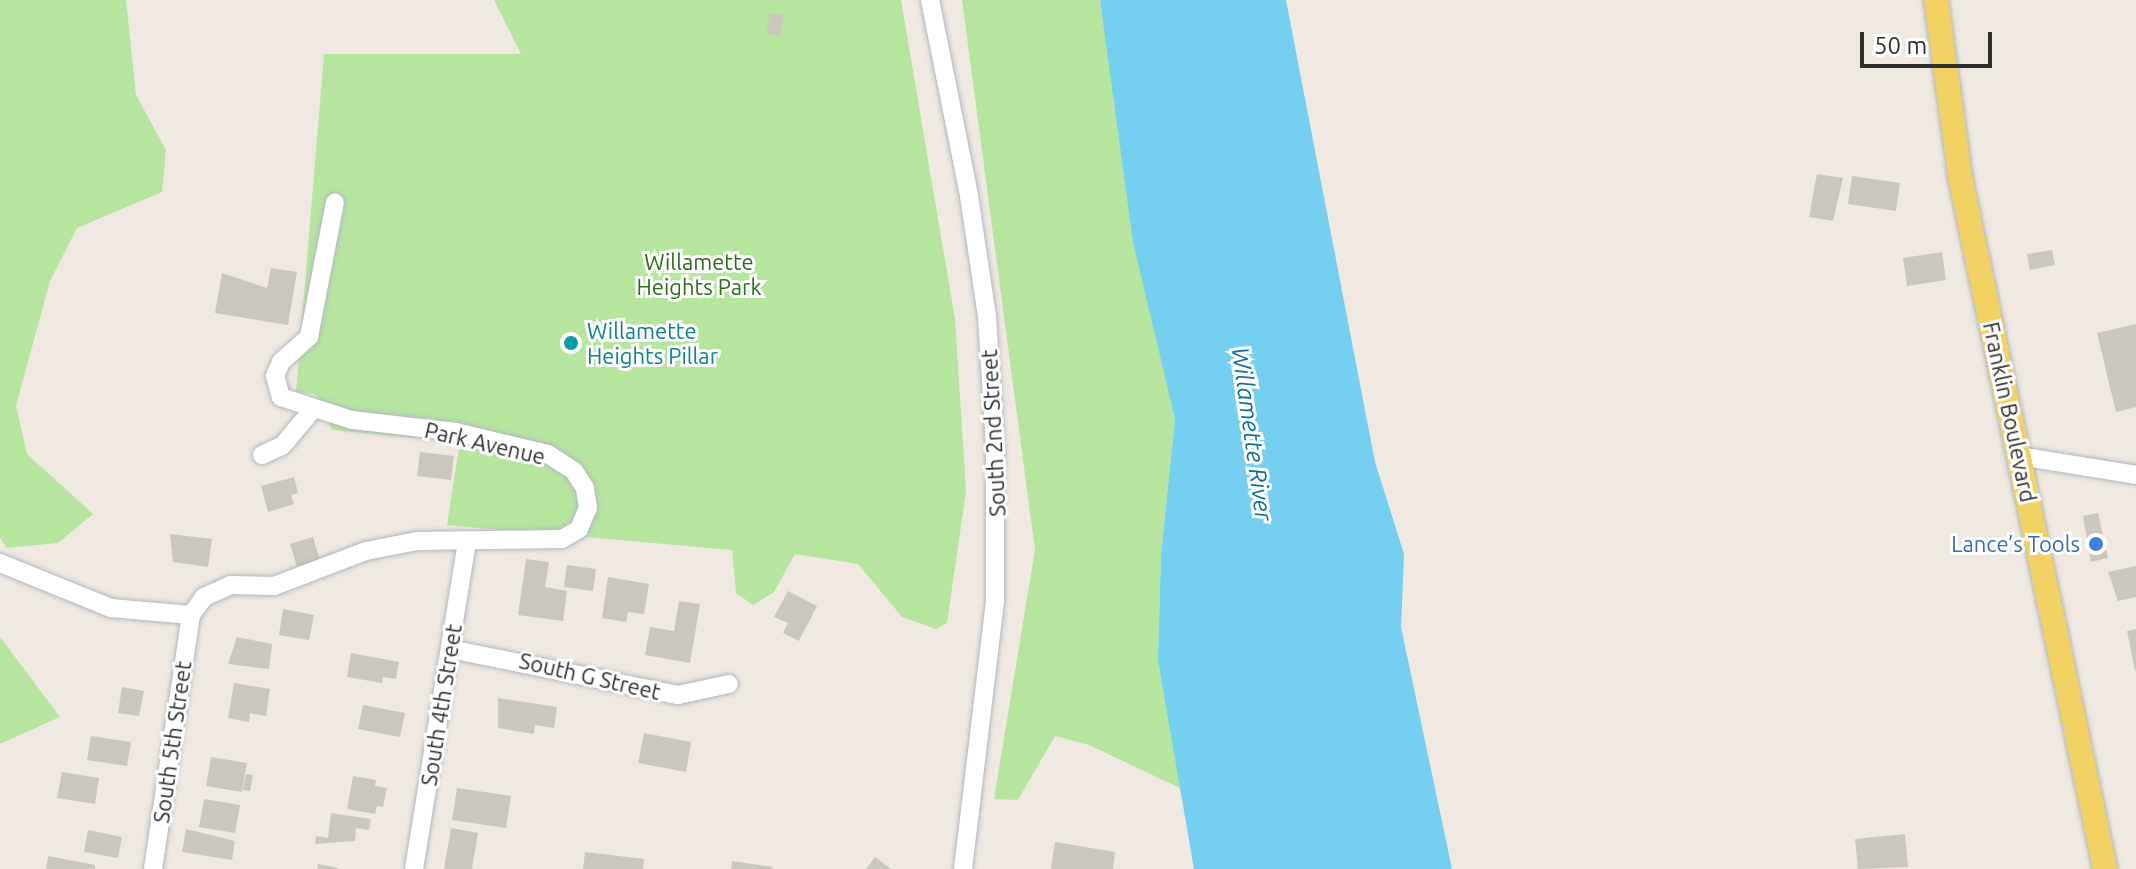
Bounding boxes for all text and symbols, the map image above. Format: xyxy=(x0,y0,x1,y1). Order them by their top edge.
scale bar xyxy=(1864,16,1996,66)
text: 50 m xyxy=(1874,32,1927,59)
park label: Willamette Heights Park xyxy=(637,248,761,300)
place label: Willamette Heights Pillar xyxy=(587,317,718,368)
street label: Franklin Boulevard xyxy=(1978,319,2042,505)
marker: Willamette Heights Pillar xyxy=(562,334,580,352)
water label: Willamette River xyxy=(1226,345,1278,523)
street label: South 2nd Street xyxy=(975,349,1011,517)
street label: Park Avenue xyxy=(422,416,548,470)
place label: Lance’s Tools xyxy=(1951,531,2080,557)
marker: Lance’s Tools xyxy=(2087,535,2105,553)
street label: South 4th Street xyxy=(415,622,467,788)
street label: South G Street xyxy=(517,647,663,705)
street label: South 5th Street xyxy=(148,659,196,825)

